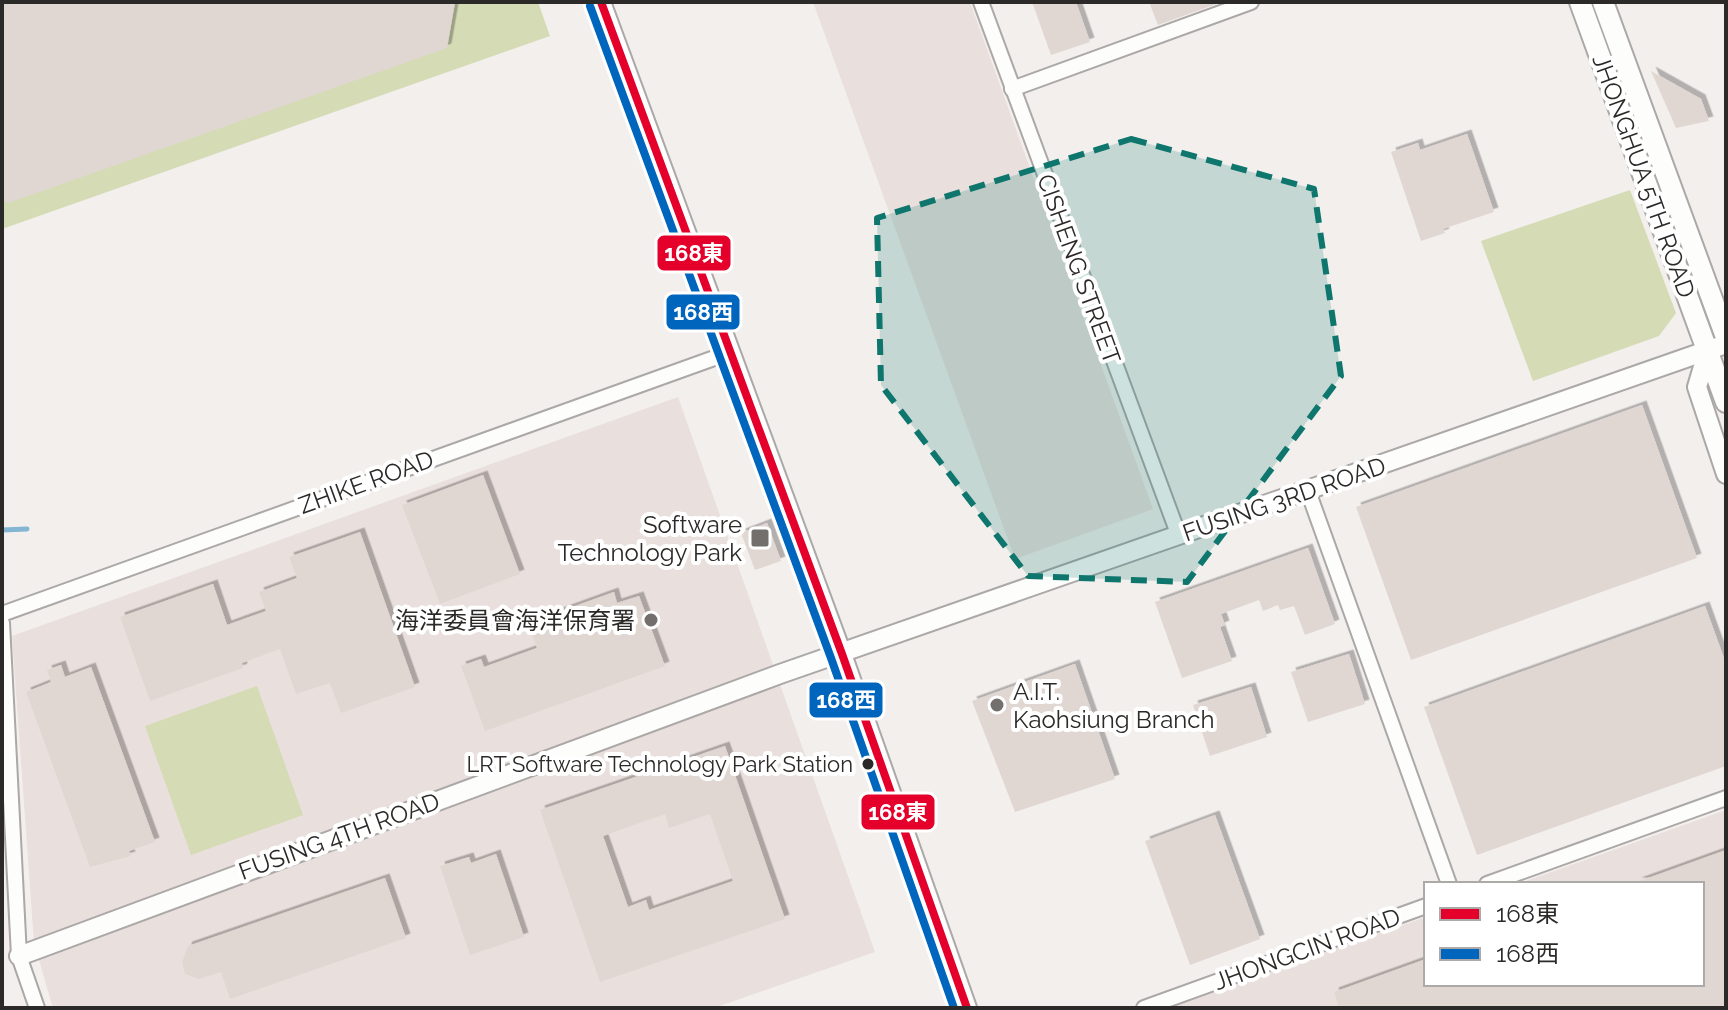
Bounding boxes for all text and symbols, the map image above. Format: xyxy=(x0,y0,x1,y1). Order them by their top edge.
street label: JHONGHUA 5TH ROAD xyxy=(1586,50,1702,302)
street label: CISHENG STREET xyxy=(1031,170,1127,368)
line badge: 168東 xyxy=(656,234,732,272)
text: 168東 xyxy=(664,240,724,266)
line badge: 168西 xyxy=(665,293,741,331)
text: 168西 xyxy=(673,299,733,325)
street label: ZHIKE ROAD xyxy=(295,444,437,520)
street label: FUSING 3RD ROAD xyxy=(1179,451,1389,547)
place label: Software Technology Park xyxy=(557,510,742,567)
marker: Software Technology Park xyxy=(749,527,771,549)
place label: 海洋委員會海洋保育署 xyxy=(395,606,635,635)
marker: 海洋委員會海洋保育署 xyxy=(642,611,660,629)
place label: A.I.T. Kaohsiung Branch xyxy=(1013,677,1214,734)
line badge: 168西 xyxy=(808,681,884,719)
text: 168西 xyxy=(816,687,876,713)
marker: A.I.T. Kaohsiung Branch xyxy=(988,696,1006,714)
place label: LRT Software Technology Park Station xyxy=(467,751,853,777)
marker: LRT Software Technology Park Station xyxy=(860,756,876,772)
street label: FUSING 4TH ROAD xyxy=(235,786,443,886)
line badge: 168東 xyxy=(860,793,936,831)
text: 168東 xyxy=(868,799,928,825)
legend xyxy=(1424,882,1704,986)
text: 168東 xyxy=(1496,899,1559,928)
street label: JHONGCIN ROAD xyxy=(1210,902,1404,996)
text: 168西 xyxy=(1496,939,1559,968)

